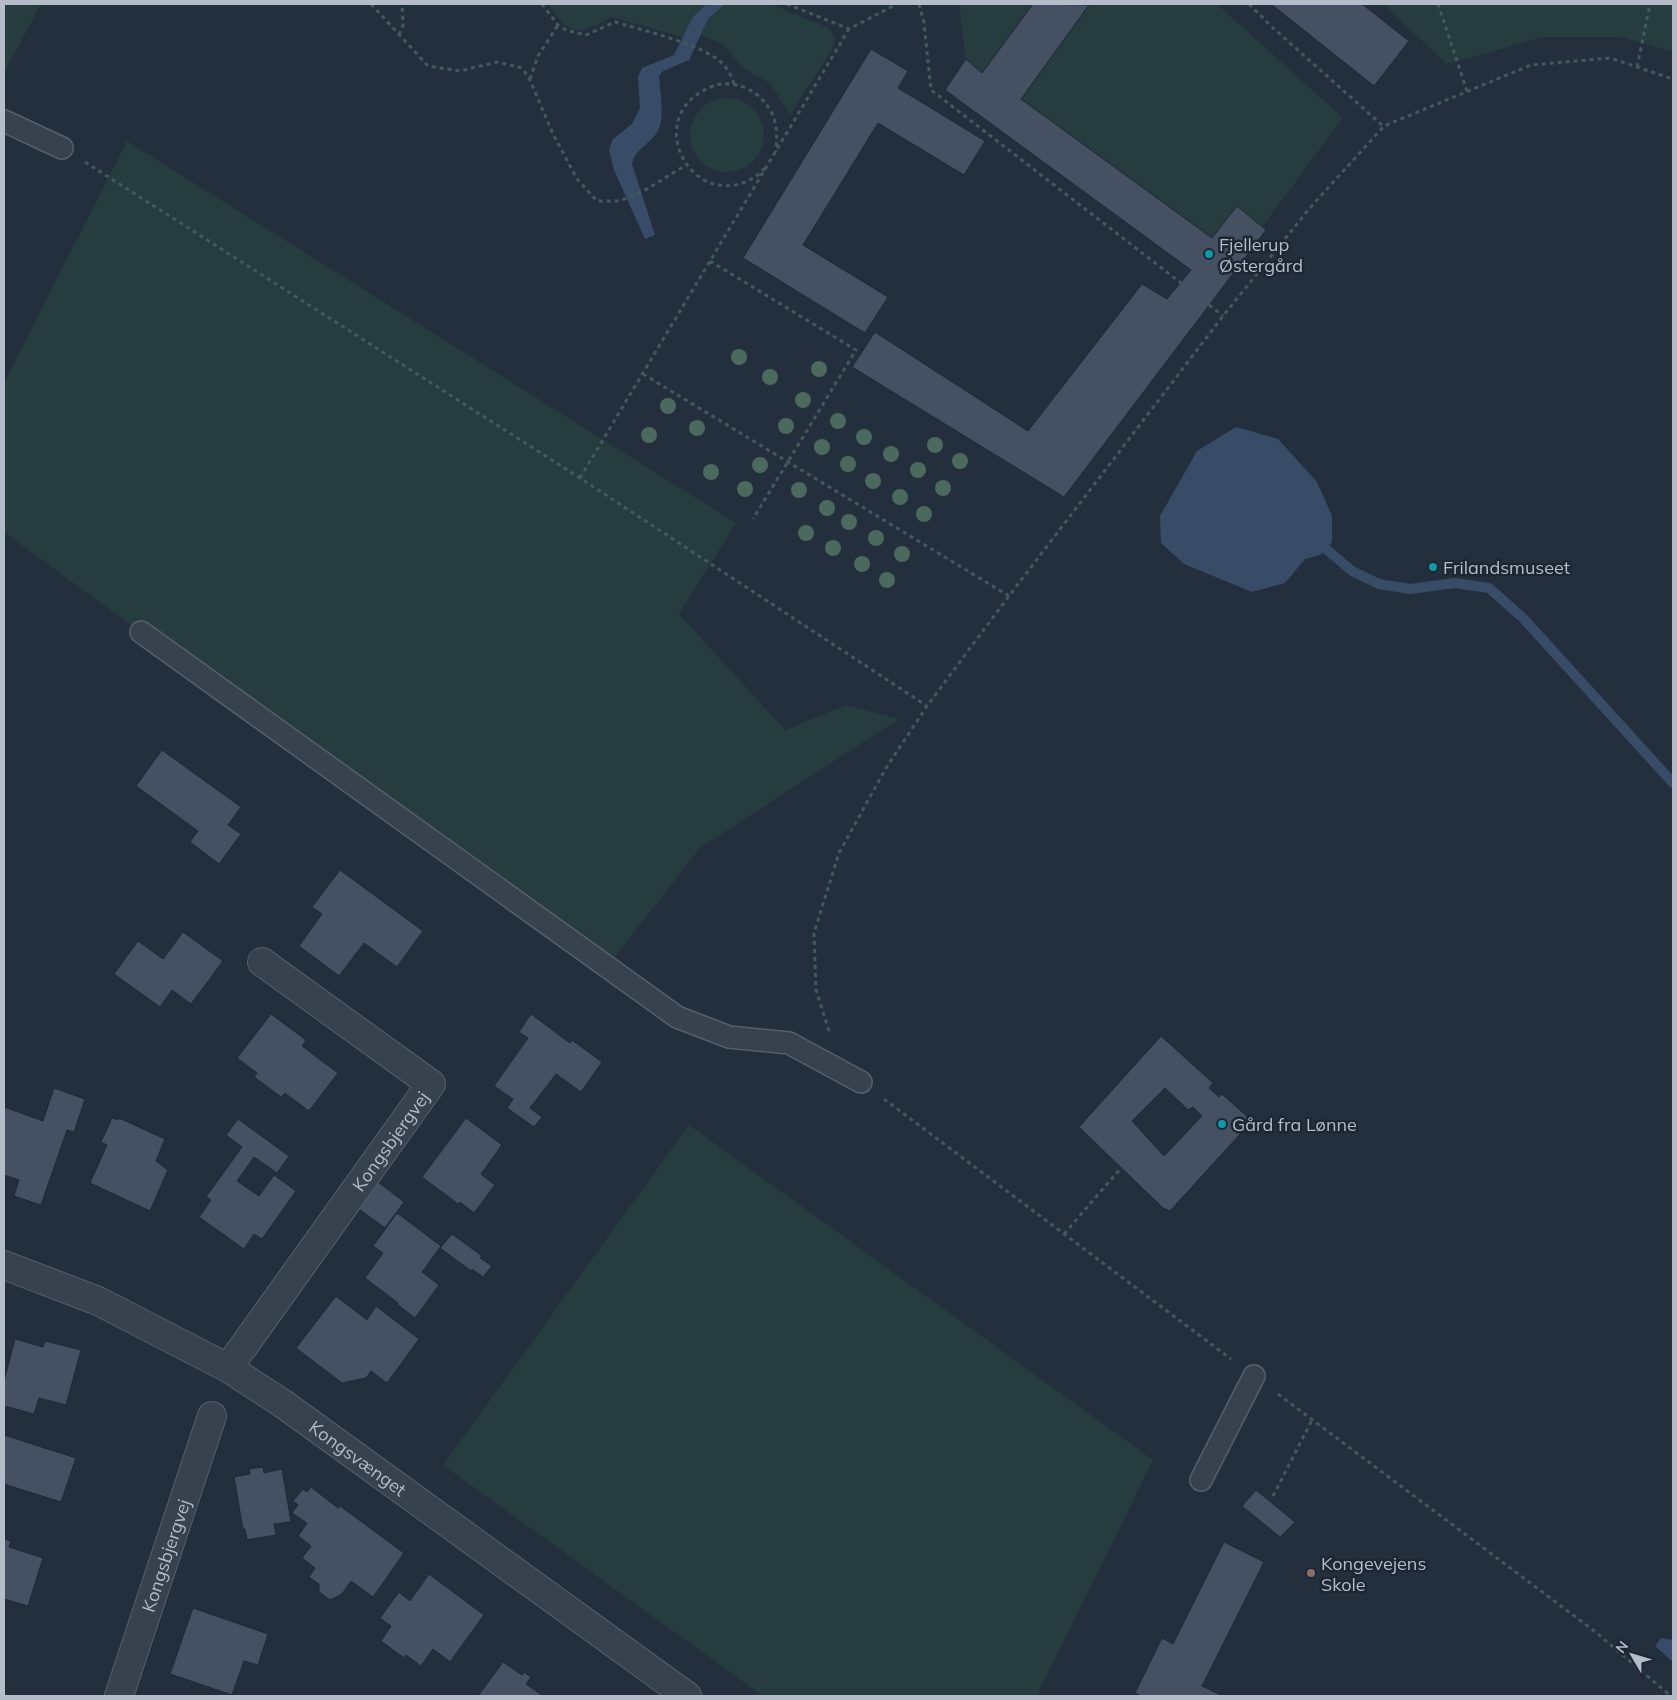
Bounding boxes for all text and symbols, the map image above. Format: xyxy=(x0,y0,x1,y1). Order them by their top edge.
place label: Fjellerup Østergård xyxy=(1219,233,1303,277)
marker: Fjellerup Østergård xyxy=(1203,248,1215,260)
place label: Frilandsmuseet xyxy=(1443,556,1570,579)
marker: Frilandsmuseet xyxy=(1427,561,1439,573)
street label: Kongsbjergvej xyxy=(347,1087,434,1196)
place label: Gård fra Lønne xyxy=(1232,1113,1357,1136)
marker: Gård fra Lønne xyxy=(1216,1118,1228,1130)
street label: Kongsvænget xyxy=(305,1415,411,1501)
street label: Kongsbjergvej xyxy=(136,1496,195,1615)
place label: Kongevejens Skole xyxy=(1321,1552,1426,1596)
marker: Kongevejens Skole xyxy=(1305,1567,1317,1579)
north arrow xyxy=(1607,1630,1657,1680)
text: N xyxy=(1611,1637,1632,1657)

